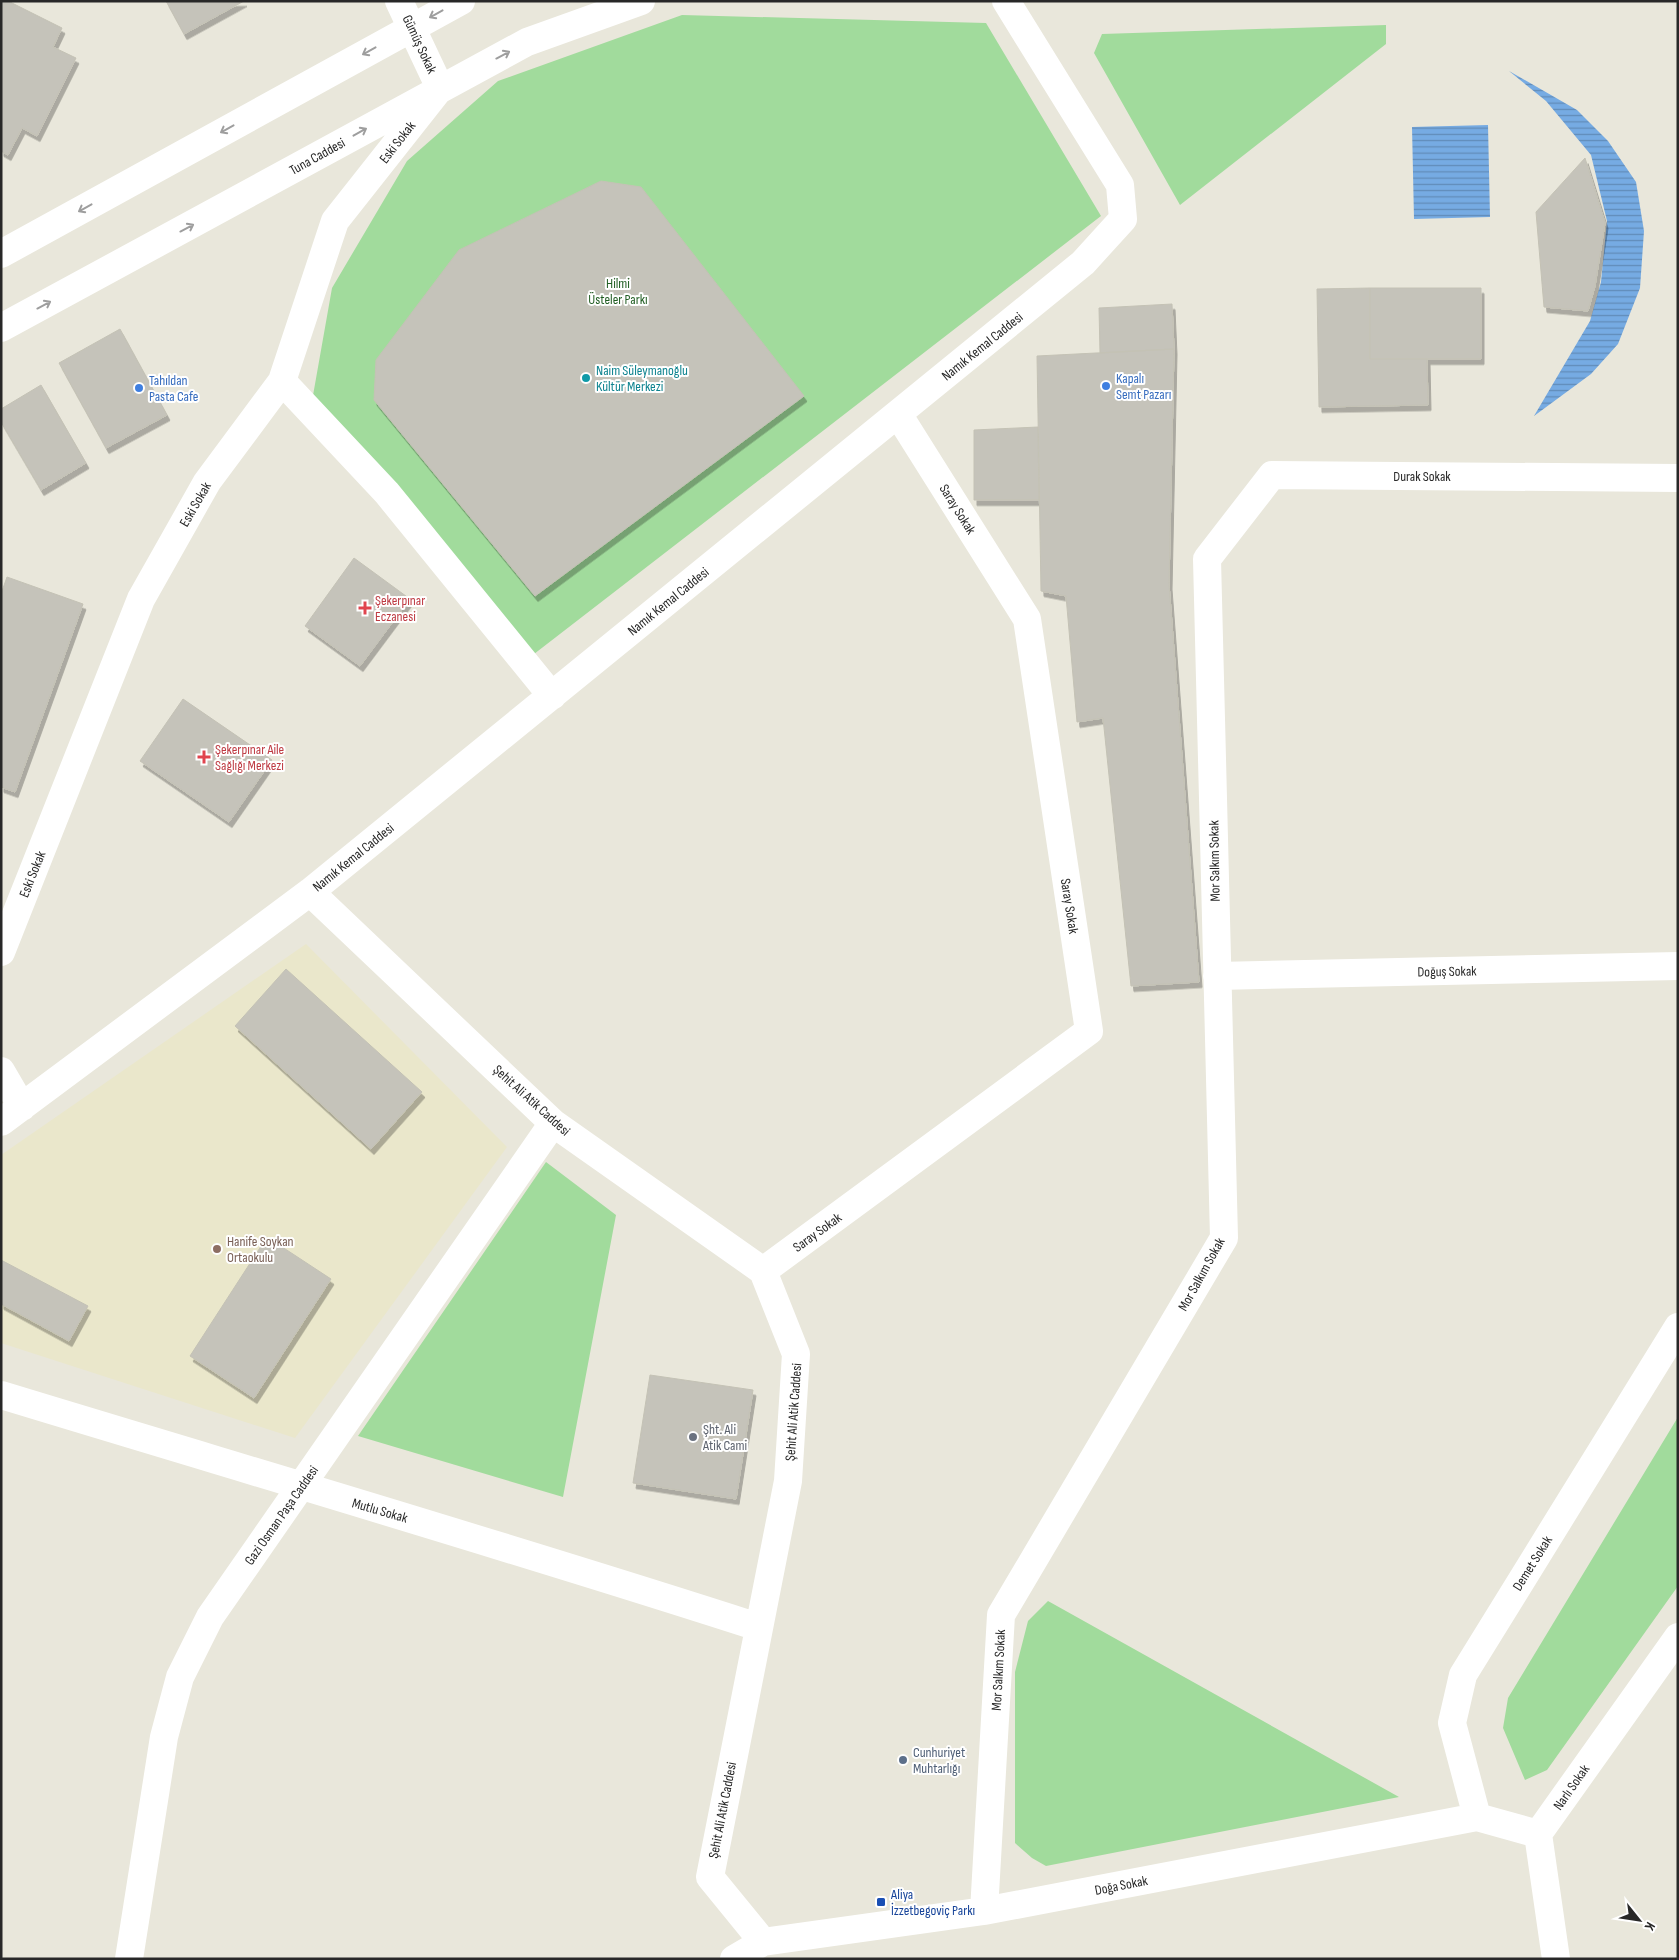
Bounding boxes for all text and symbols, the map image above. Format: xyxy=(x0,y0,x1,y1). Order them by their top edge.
one-way arrow xyxy=(430,10,444,20)
street label: Gümüş Sokak xyxy=(399,12,441,77)
one-way arrow xyxy=(362,46,377,56)
one-way arrow xyxy=(495,49,509,59)
street label: Eski Sokak xyxy=(376,117,420,167)
one-way arrow xyxy=(220,125,235,135)
one-way arrow xyxy=(352,127,367,137)
street label: Tuna Caddesi xyxy=(286,134,348,179)
one-way arrow xyxy=(77,203,92,213)
one-way arrow xyxy=(179,223,194,232)
park label: Hilmi Üsteler Parkı xyxy=(588,275,648,308)
one-way arrow xyxy=(36,300,51,309)
street label: Namık Kemal Caddesi xyxy=(938,308,1026,384)
place label: Naim Süleymanoğlu Kültür Merkezi xyxy=(596,362,688,395)
place label: Kapalı Semt Pazarı xyxy=(1116,370,1171,403)
place label: Tahıldan Pasta Cafe xyxy=(149,372,198,405)
marker: Naim Süleymanoğlu Kültür Merkezi xyxy=(580,372,592,384)
marker: Kapalı Semt Pazarı xyxy=(1100,380,1112,392)
marker: Tahıldan Pasta Cafe xyxy=(133,382,145,394)
street label: Durak Sokak xyxy=(1393,468,1451,485)
street label: Eski Sokak xyxy=(176,478,215,530)
street label: Saray Sokak xyxy=(936,481,980,538)
street label: Namık Kemal Caddesi xyxy=(624,563,712,639)
place label: Şekerpınar Eczanesi xyxy=(375,592,425,625)
marker: Şekerpınar Eczanesi xyxy=(359,602,371,614)
place label: Şekerpınar Aile Sağlığı Merkezi xyxy=(215,741,284,774)
marker: Şekerpınar Aile Sağlığı Merkezi xyxy=(197,750,211,764)
street label: Namık Kemal Caddesi xyxy=(309,819,397,895)
street label: Mor Salkım Sokak xyxy=(1205,819,1224,902)
street label: Eski Sokak xyxy=(15,848,50,900)
street label: Saray Sokak xyxy=(1057,877,1082,936)
street label: Doğuş Sokak xyxy=(1417,962,1477,981)
street label: Şehit Ali Atik Caddesi xyxy=(490,1061,574,1139)
street label: Saray Sokak xyxy=(790,1209,845,1256)
place label: Hanife Soykan Ortaokulu xyxy=(227,1233,294,1266)
street label: Mor Salkım Sokak xyxy=(1174,1234,1229,1314)
marker: Hanife Soykan Ortaokulu xyxy=(211,1243,223,1255)
street label: Şehit Ali Atik Caddesi xyxy=(782,1363,805,1461)
place label: Şht. Ali Atik Cami xyxy=(702,1421,747,1454)
marker: Şht. Ali Atik Cami xyxy=(687,1431,699,1443)
street label: Gazi Osman Paşa Caddesi xyxy=(241,1462,322,1568)
street label: Mutlu Sokak xyxy=(350,1494,410,1527)
street label: Demet Sokak xyxy=(1509,1532,1556,1594)
street label: Mor Salkım Sokak xyxy=(988,1628,1009,1711)
place label: Cunhuriyet Muhtarlığı xyxy=(913,1744,965,1777)
marker: Cunhuriyet Muhtarlığı xyxy=(897,1754,909,1766)
street label: Şehit Ali Atik Caddesi xyxy=(705,1760,740,1860)
street label: Narlı Sokak xyxy=(1550,1761,1594,1813)
street label: Doğa Sokak xyxy=(1093,1872,1150,1899)
place label: Aliya İzzetbegoviç Parkı xyxy=(890,1886,975,1919)
north arrow xyxy=(1614,1895,1664,1945)
marker: Aliya İzzetbegoviç Parkı xyxy=(875,1896,887,1908)
text: K xyxy=(1641,1919,1659,1934)

